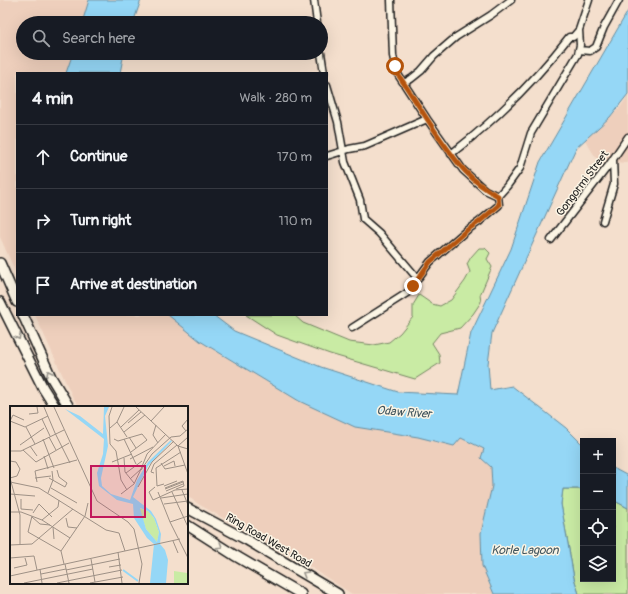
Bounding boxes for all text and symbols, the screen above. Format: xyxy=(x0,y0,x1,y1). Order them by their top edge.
search box xyxy=(16,16,328,60)
icon: search xyxy=(30,27,52,49)
text: Search here xyxy=(62,29,135,48)
route start xyxy=(386,57,404,75)
text: 4 min xyxy=(32,88,73,109)
text: Walk · 280 m xyxy=(239,90,312,106)
icon: ahead xyxy=(32,146,54,168)
text: Continue xyxy=(70,147,128,166)
street label: Gongormi Street xyxy=(554,148,612,219)
text: 170 m xyxy=(277,149,312,165)
icon: right xyxy=(32,210,54,232)
text: Turn right xyxy=(70,211,131,230)
text: 110 m xyxy=(279,213,312,229)
icon: arrive xyxy=(32,274,54,296)
text: Arrive at destination xyxy=(70,275,197,294)
route end xyxy=(404,277,422,295)
one-way arrow xyxy=(13,333,21,340)
one-way arrow xyxy=(46,370,54,378)
water label: Odaw River xyxy=(376,403,434,422)
inset map xyxy=(10,406,188,584)
map controls xyxy=(580,438,616,582)
button: + xyxy=(580,438,616,474)
button: − xyxy=(580,474,616,510)
button: locate xyxy=(580,510,616,546)
street label: Ring Road West Road xyxy=(224,511,314,570)
one-way arrow xyxy=(216,542,223,549)
water label: Korle Lagoon xyxy=(491,543,560,558)
button: layers xyxy=(580,546,616,582)
one-way arrow xyxy=(302,571,309,578)

